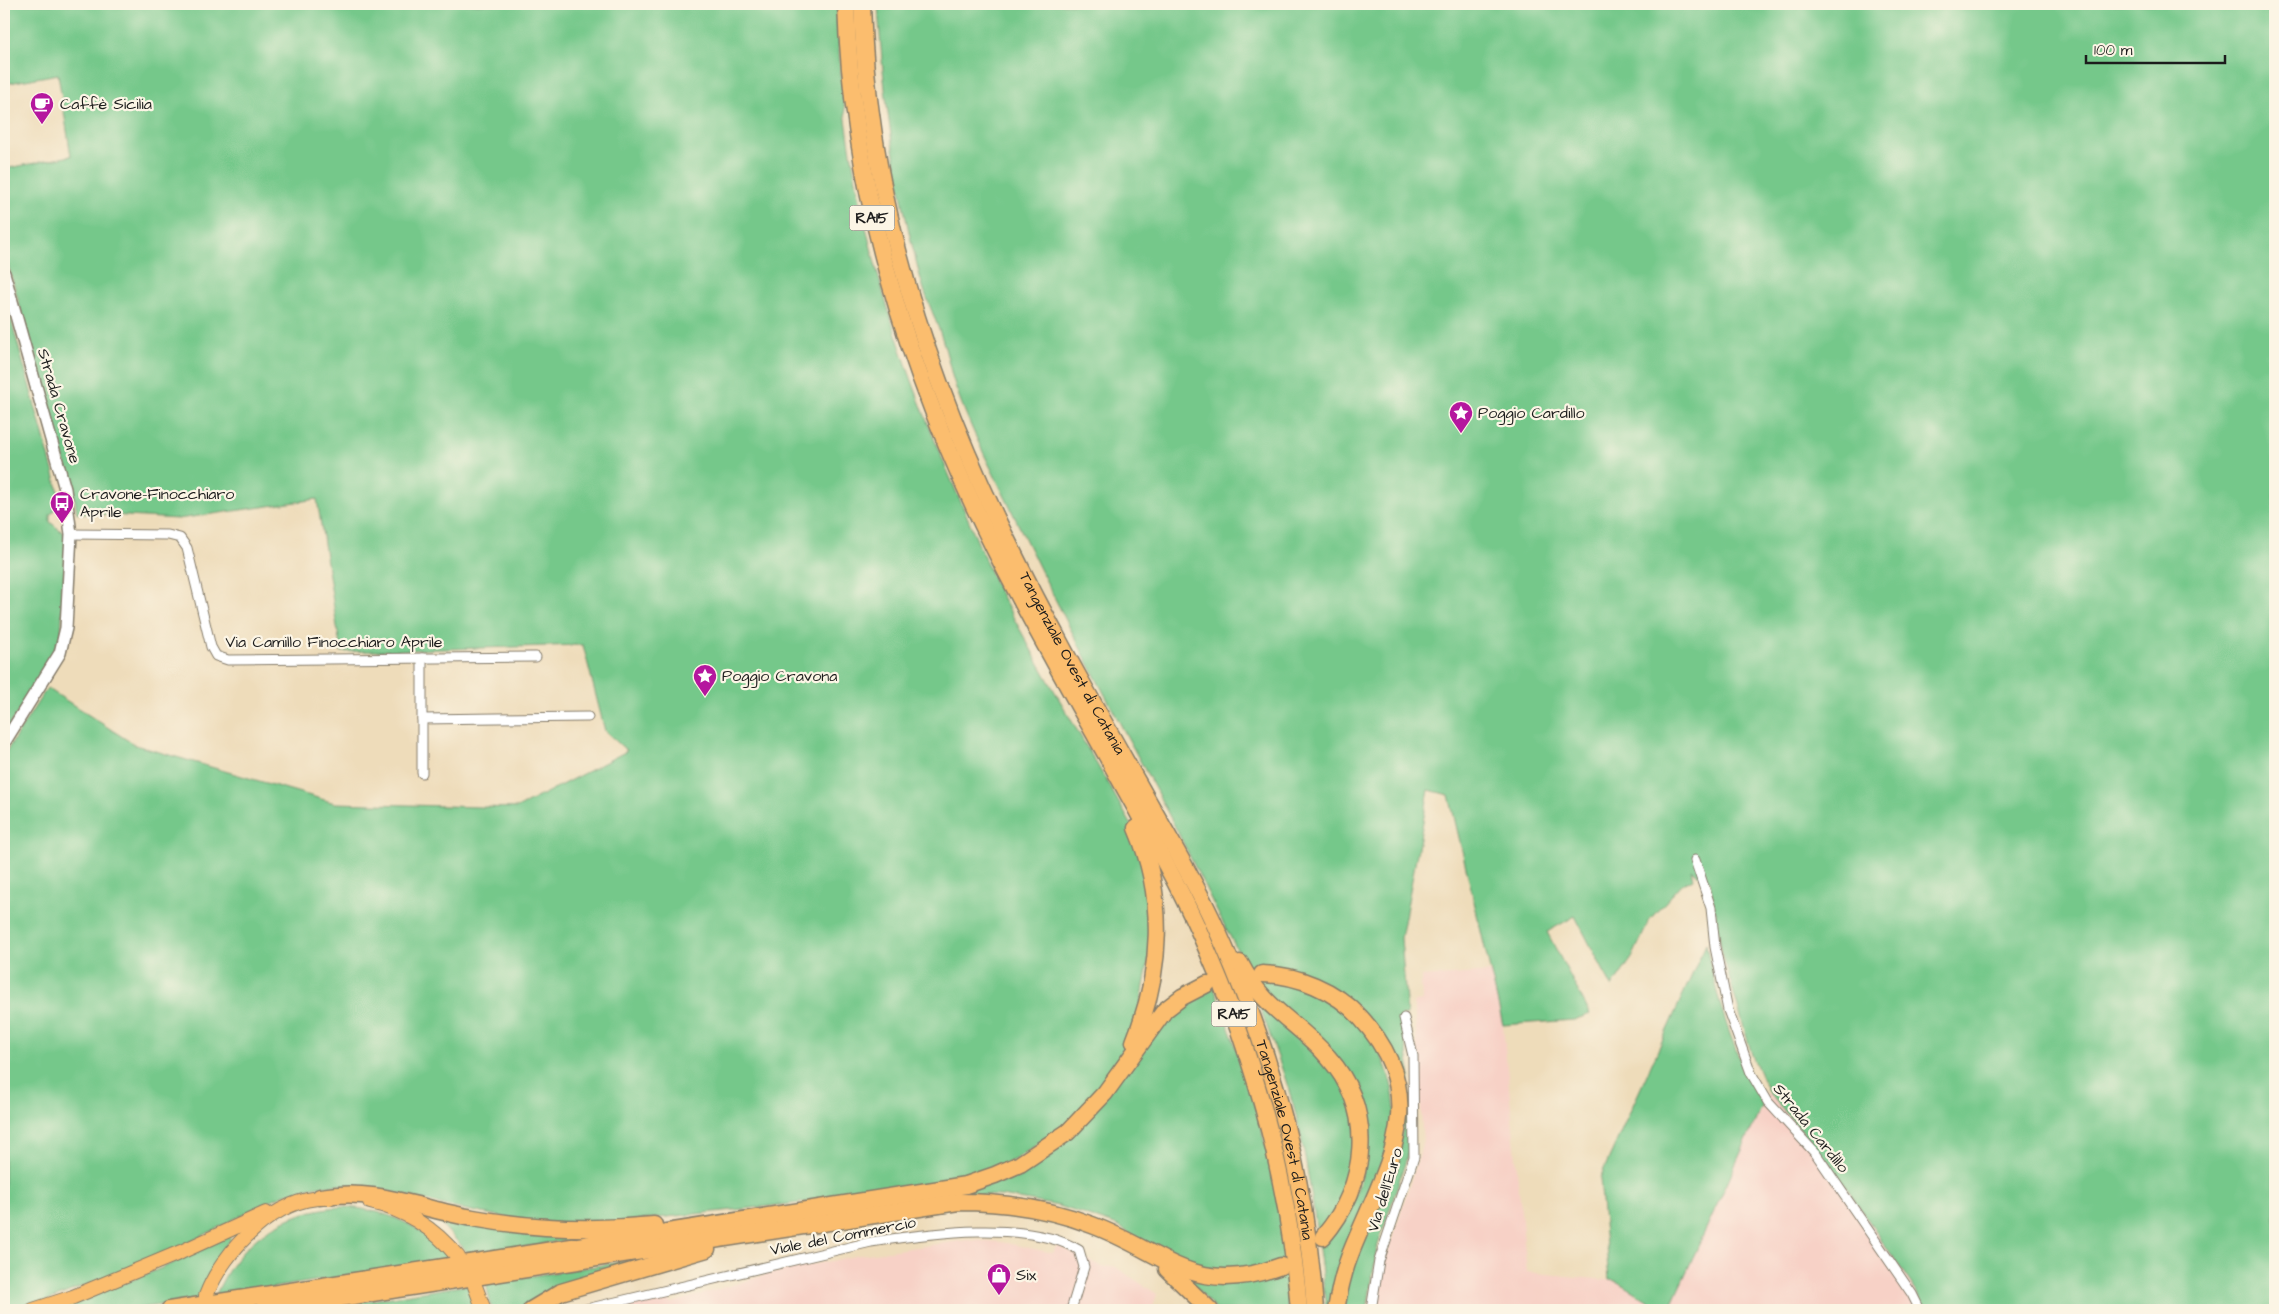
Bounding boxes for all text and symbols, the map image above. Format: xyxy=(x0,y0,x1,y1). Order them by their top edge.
scale bar xyxy=(2086,32,2225,64)
text: 100 m xyxy=(2094,40,2133,61)
cafe icon: Caffè Sicilia xyxy=(29,91,55,125)
place label: Caffè Sicilia xyxy=(60,93,152,115)
road number: RA15 xyxy=(850,206,894,230)
street label: Strada Cravone xyxy=(32,346,86,466)
place icon: Poggio Cardillo xyxy=(1448,400,1474,434)
place label: Poggio Cardillo xyxy=(1478,402,1584,425)
place label: Cravone-Finocchiaro Aprile xyxy=(80,483,234,523)
bus stop icon: Cravone-Finocchiaro Aprile xyxy=(49,490,75,524)
street label: Tangenziale Ovest di Catania xyxy=(1014,568,1131,759)
street label: Via Camillo Finocchiaro Aprile xyxy=(226,631,443,653)
place icon: Poggio Cravona xyxy=(692,663,718,697)
place label: Poggio Cravona xyxy=(722,665,837,688)
road number: RA15 xyxy=(1212,1002,1256,1026)
street label: Tangenziale Ovest di Catania xyxy=(1250,1037,1319,1241)
street label: Strada Cardillo xyxy=(1768,1079,1854,1177)
street label: Via dell'Euro xyxy=(1362,1145,1408,1235)
street label: Viale del Commercio xyxy=(768,1211,918,1261)
shop icon: Six xyxy=(986,1262,1012,1296)
place label: Six xyxy=(1016,1264,1037,1286)

